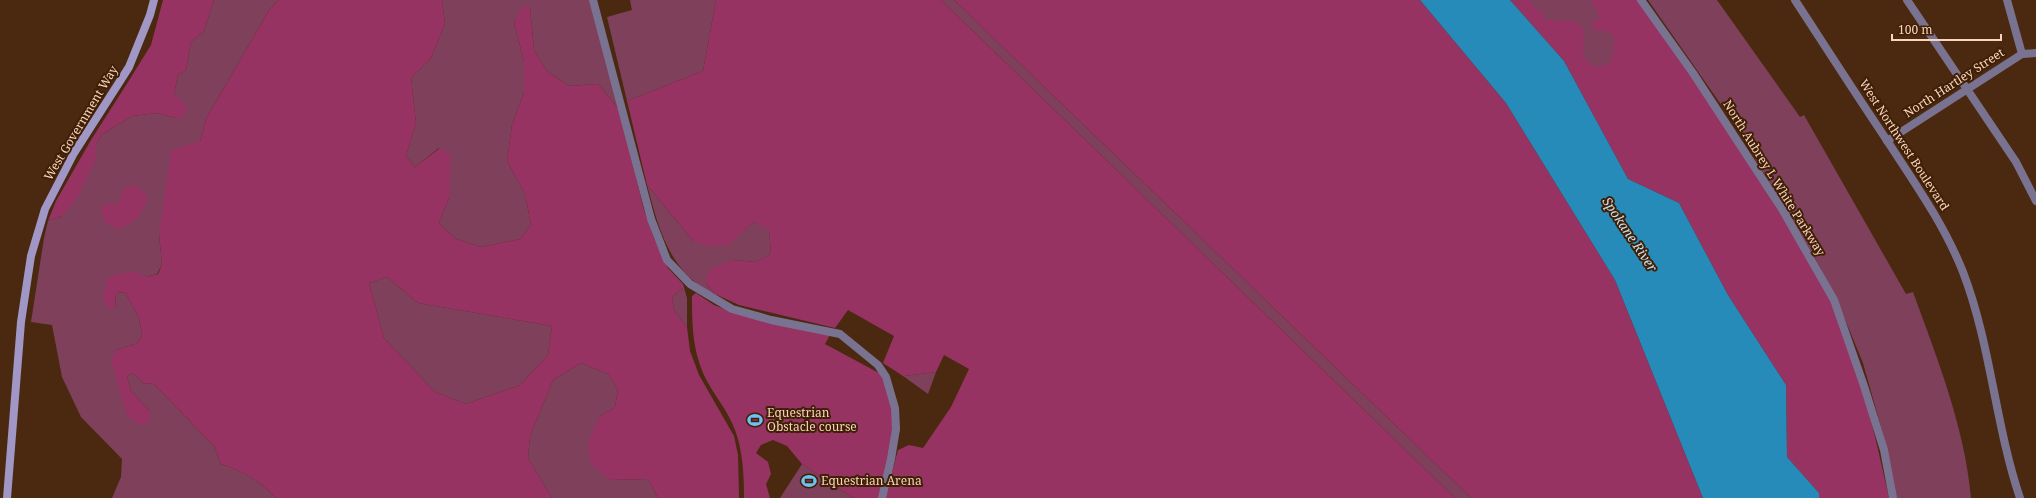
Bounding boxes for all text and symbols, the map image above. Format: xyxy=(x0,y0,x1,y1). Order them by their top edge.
scale bar xyxy=(1892,16,2001,42)
text: 100 m xyxy=(1898,21,1933,38)
street label: North Hartley Street xyxy=(1900,44,2007,121)
street label: West Government Way xyxy=(40,62,122,183)
street label: West Northwest Boulevard xyxy=(1856,76,1954,214)
street label: North Aubrey L White Parkway xyxy=(1719,97,1830,259)
water label: Spokane River xyxy=(1598,193,1662,276)
place label: Equestrian Obstacle course xyxy=(767,404,857,435)
sports icon: Equestrian Obstacle course xyxy=(746,411,764,429)
sports icon: Equestrian Arena xyxy=(800,472,818,490)
place label: Equestrian Arena xyxy=(821,472,922,489)

